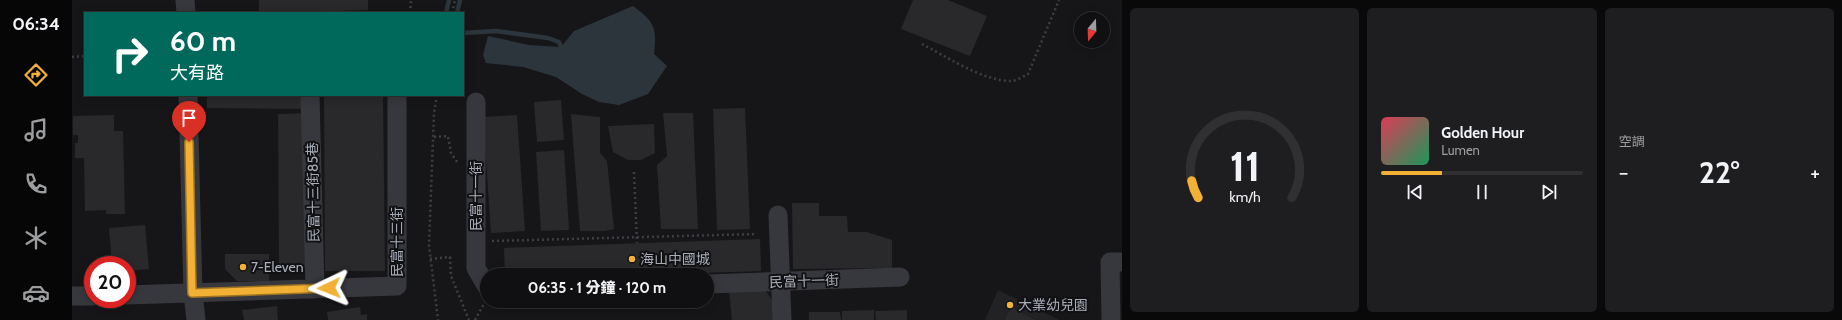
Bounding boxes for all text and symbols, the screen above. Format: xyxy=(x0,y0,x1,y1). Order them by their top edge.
north arrow xyxy=(1074,12,1110,48)
map controls xyxy=(1074,12,1110,48)
text: 06:34 xyxy=(12,13,60,35)
text: 60 m xyxy=(170,24,236,58)
icon: right xyxy=(104,28,156,80)
icon: directions xyxy=(22,61,50,89)
text: 大有路 xyxy=(170,62,224,84)
pin xyxy=(172,101,206,142)
icon: arrive xyxy=(178,107,200,129)
icon: music xyxy=(22,116,50,144)
text: Golden Hour xyxy=(1441,124,1524,142)
text: 空調 xyxy=(1619,133,1645,149)
text: 11 xyxy=(1229,141,1260,191)
street label: 民富十三街85巷 xyxy=(303,142,323,242)
text: Lumen xyxy=(1441,142,1480,158)
text: 22° xyxy=(1699,154,1740,191)
text: − xyxy=(1619,159,1628,186)
text: + xyxy=(1810,159,1820,186)
street label: 民富十一街 xyxy=(467,161,485,231)
icon: phone xyxy=(22,170,50,198)
icon: previous xyxy=(1404,181,1426,203)
icon: pause xyxy=(1471,181,1493,203)
icon: next xyxy=(1538,181,1560,203)
text: km/h xyxy=(1229,188,1260,206)
street label: 民富十三街 xyxy=(388,207,406,277)
icon: climate xyxy=(22,224,50,252)
place label: 海山中國城 xyxy=(640,250,710,268)
marker: 海山中國城 xyxy=(627,254,637,264)
speed limit sign: 20 xyxy=(84,256,136,308)
place label: 7-Eleven xyxy=(251,258,304,276)
marker: 7-Eleven xyxy=(238,262,248,272)
position arrow xyxy=(308,267,350,309)
street label: 民富十一街 xyxy=(769,271,839,291)
icon: car xyxy=(22,279,50,307)
text: 06:35 · 1 分鐘 · 120 m xyxy=(528,279,666,297)
place label: 大業幼兒園 xyxy=(1018,296,1088,314)
marker: 大業幼兒園 xyxy=(1005,300,1015,310)

